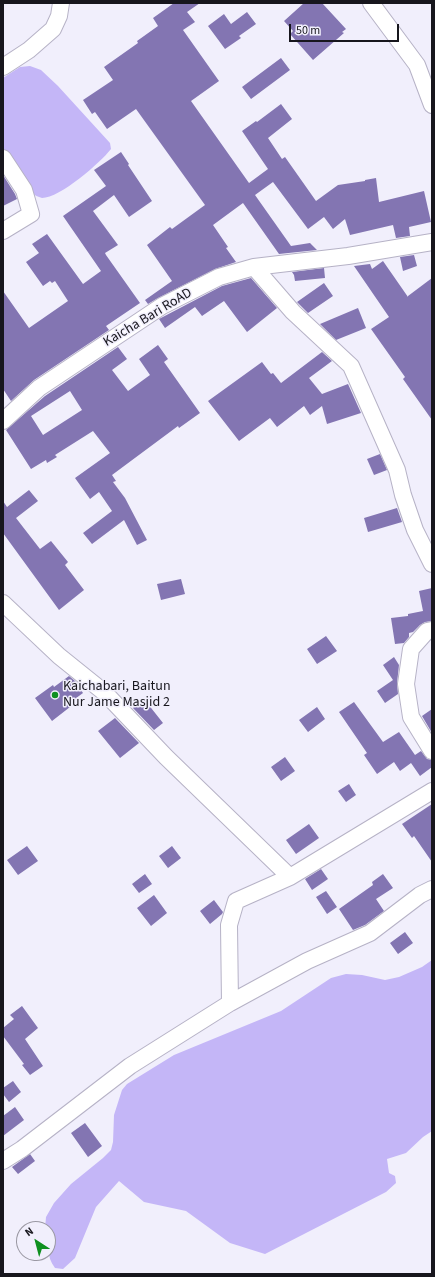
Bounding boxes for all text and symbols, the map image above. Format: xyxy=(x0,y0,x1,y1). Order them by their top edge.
scale bar xyxy=(291,16,401,42)
text: 50 m xyxy=(296,22,320,39)
street label: Kaicha Bari RoAD xyxy=(101,285,195,351)
place label: Kaichabari, Baitun Nur Jame Masjid 2 xyxy=(63,679,171,712)
marker: Kaichabari, Baitun Nur Jame Masjid 2 xyxy=(50,690,60,700)
north arrow xyxy=(16,1221,56,1261)
text: N xyxy=(22,1223,37,1240)

